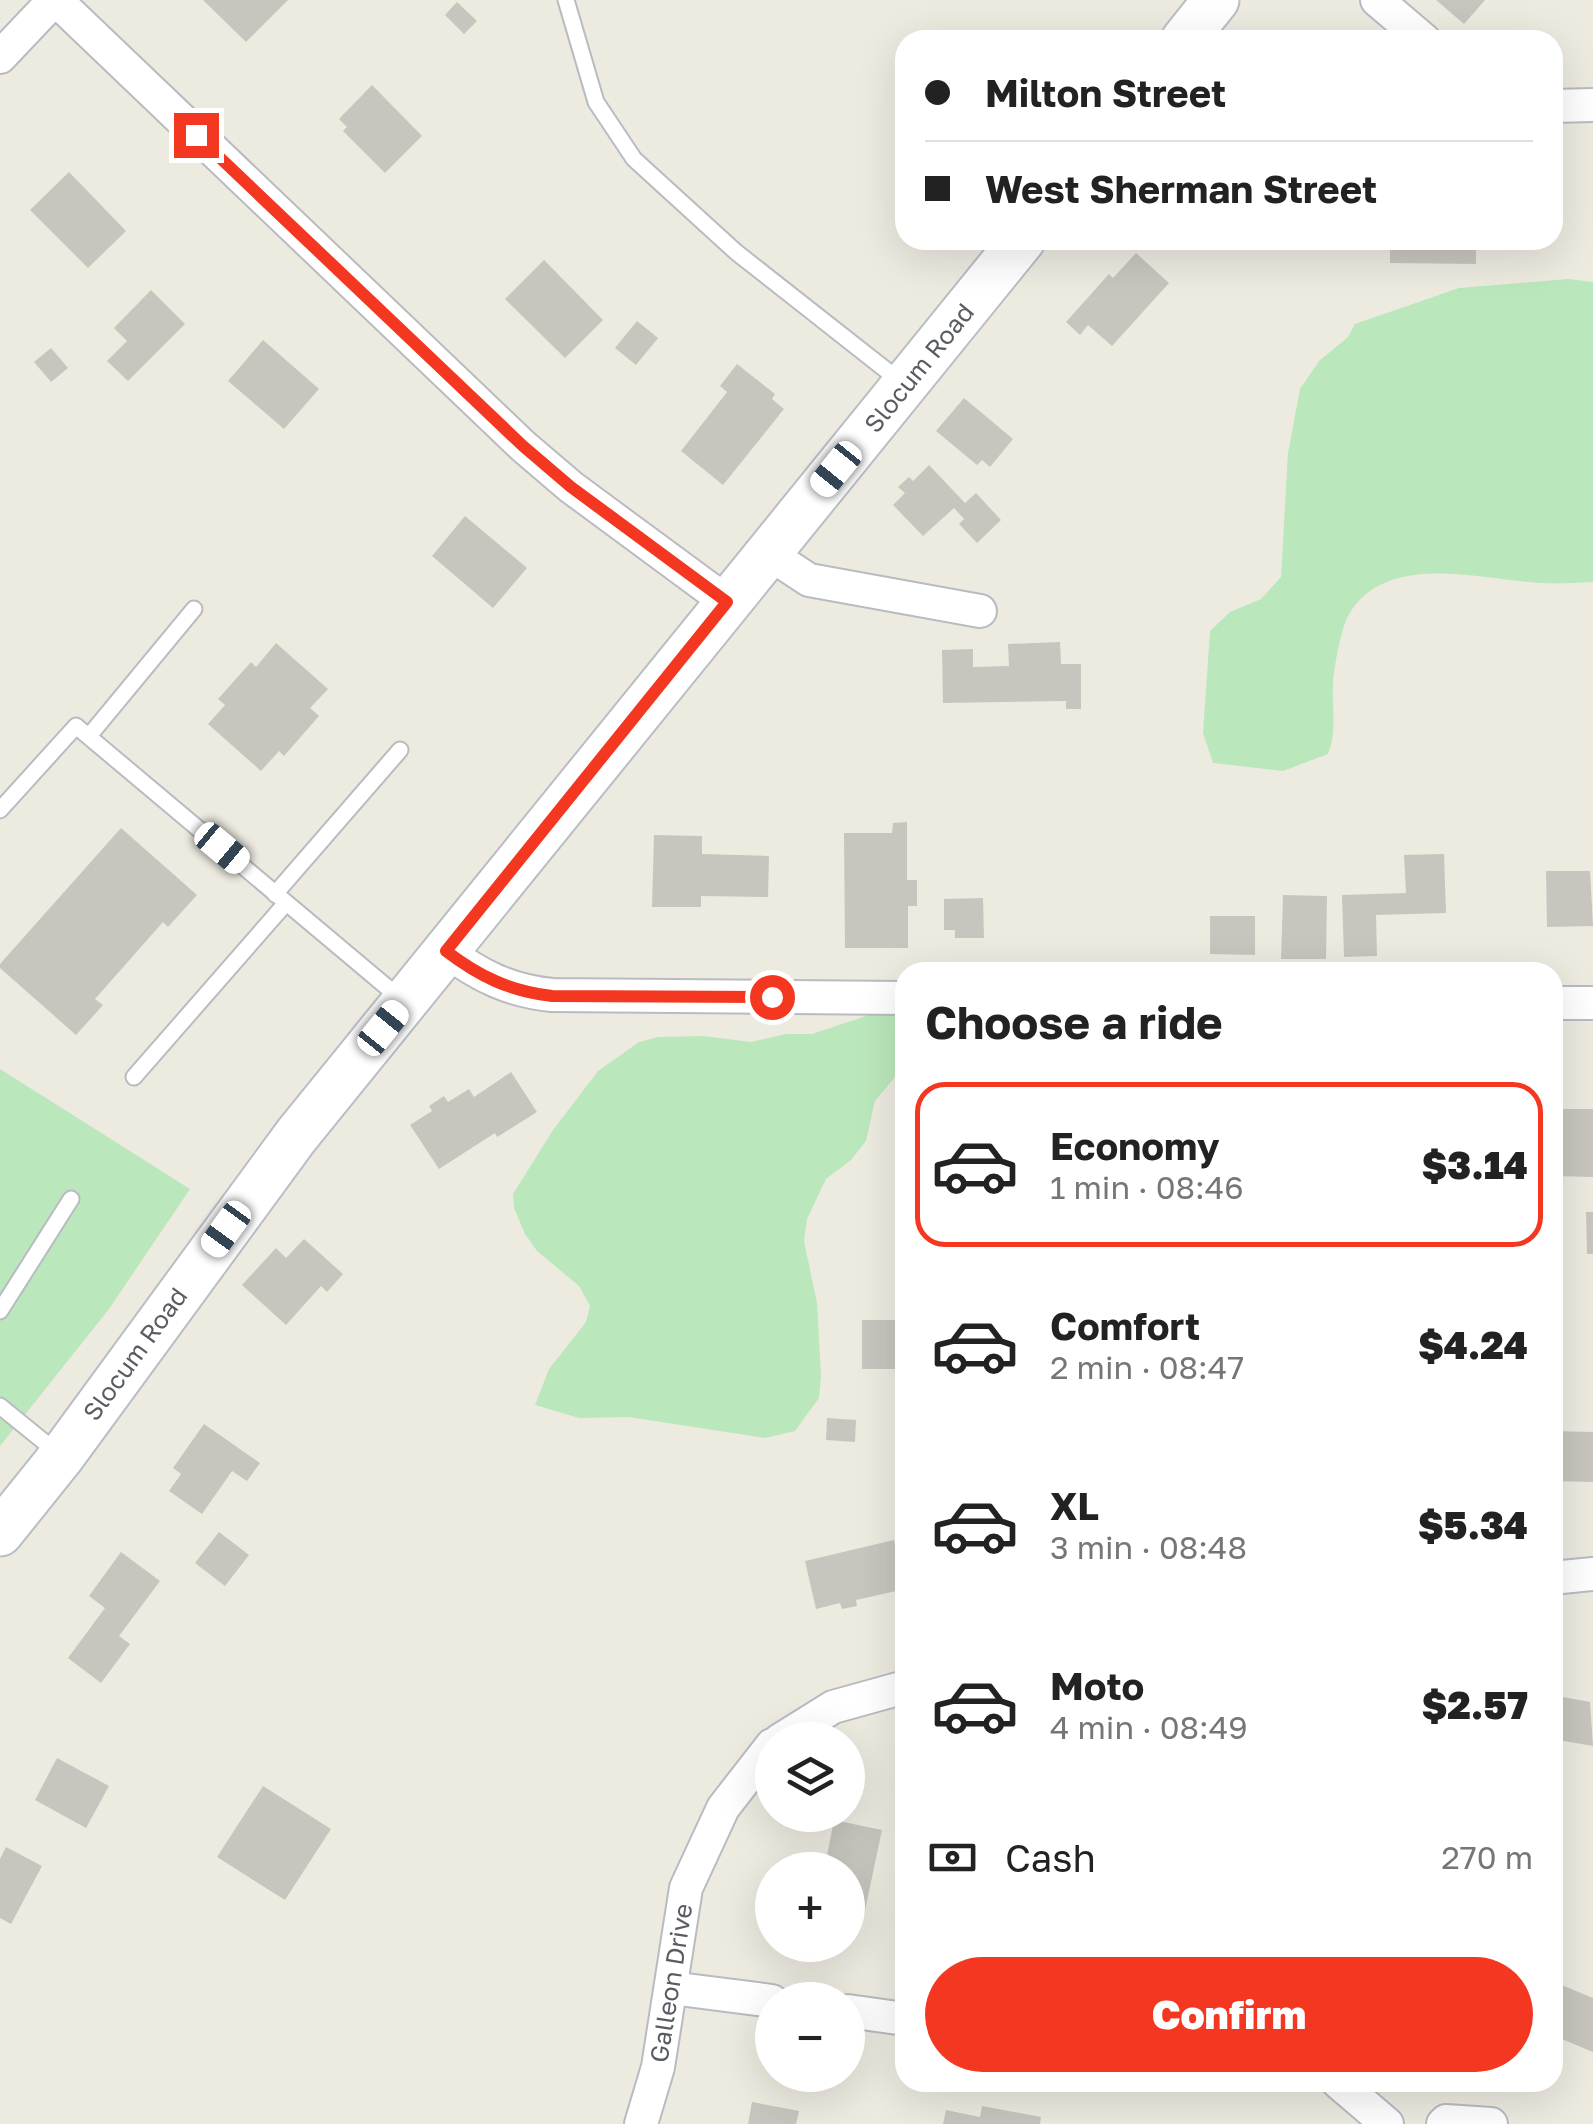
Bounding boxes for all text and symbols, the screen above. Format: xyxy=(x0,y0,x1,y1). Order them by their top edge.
text: Milton Street xyxy=(985,70,1226,115)
route end xyxy=(174,113,219,158)
text: West Sherman Street xyxy=(985,166,1377,211)
street label: Slocum Road xyxy=(857,297,980,439)
car xyxy=(805,436,867,502)
car xyxy=(189,817,255,879)
route start xyxy=(750,975,795,1020)
car xyxy=(352,995,414,1061)
text: Choose a ride xyxy=(925,995,1223,1049)
icon: car xyxy=(930,1120,1020,1210)
text: Economy xyxy=(1050,1123,1219,1168)
text: $3.14 xyxy=(1422,1142,1528,1187)
text: 1 min · 08:46 xyxy=(1050,1168,1244,1206)
car xyxy=(196,1196,256,1262)
street label: Slocum Road xyxy=(76,1281,193,1426)
icon: car xyxy=(930,1300,1020,1390)
text: Comfort xyxy=(1050,1303,1200,1348)
text: $4.24 xyxy=(1418,1322,1528,1367)
text: 2 min · 08:47 xyxy=(1050,1348,1244,1386)
icon: car xyxy=(930,1480,1020,1570)
text: XL xyxy=(1050,1483,1099,1528)
text: $5.34 xyxy=(1418,1502,1528,1547)
text: 3 min · 08:48 xyxy=(1050,1528,1247,1566)
icon: car xyxy=(930,1660,1020,1750)
text: Moto xyxy=(1050,1663,1144,1708)
text: $2.57 xyxy=(1422,1682,1528,1727)
text: 4 min · 08:49 xyxy=(1050,1708,1248,1746)
map controls xyxy=(755,1722,865,2092)
button: layers xyxy=(755,1722,865,1832)
icon: cash xyxy=(925,1830,980,1885)
text: Cash xyxy=(1005,1835,1096,1880)
text: 270 m xyxy=(1441,1838,1533,1876)
button: + xyxy=(755,1852,865,1962)
street label: Galleon Drive xyxy=(643,1901,698,2065)
button: Confirm xyxy=(925,1957,1533,2072)
button: − xyxy=(755,1982,865,2092)

